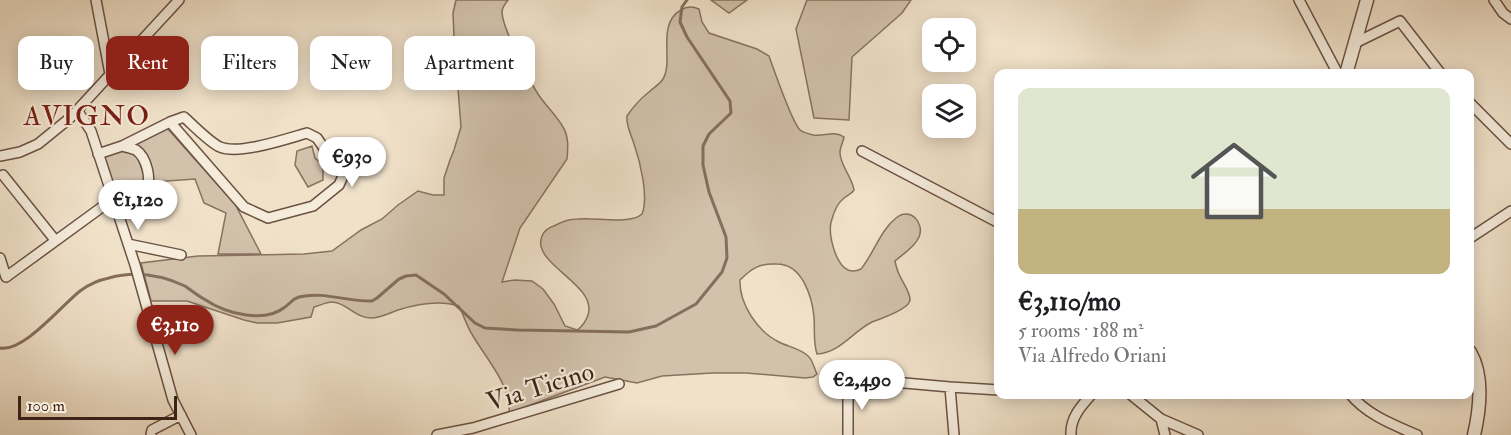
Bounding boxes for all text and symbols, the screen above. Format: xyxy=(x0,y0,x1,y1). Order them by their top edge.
map controls xyxy=(922,18,976,138)
button: locate xyxy=(922,18,976,72)
chip: Buy xyxy=(18,36,94,90)
chip: Rent xyxy=(106,36,189,90)
chip: Filters xyxy=(201,36,298,90)
chip: New xyxy=(310,36,392,90)
chip: Apartment xyxy=(404,36,535,90)
button: layers xyxy=(922,84,976,138)
district label: AVIGNO xyxy=(23,99,150,134)
icon: home xyxy=(1180,127,1288,235)
pin: €930 xyxy=(316,137,388,188)
text: €930 xyxy=(332,144,372,169)
pin: €1,120 xyxy=(89,180,187,231)
text: €1,120 xyxy=(112,187,164,212)
text: €3,110/mo xyxy=(1018,286,1120,318)
pin: €3,110 xyxy=(126,305,224,356)
text: €3,110 xyxy=(151,312,199,337)
text: 5 rooms · 188 m² xyxy=(1018,318,1144,343)
text: Via Alfredo Oriani xyxy=(1018,343,1167,368)
street label: Via Ticino xyxy=(483,356,598,418)
pin: €2,490 xyxy=(813,360,911,411)
text: €2,490 xyxy=(833,367,891,392)
scale bar xyxy=(18,393,177,420)
text: 100 m xyxy=(27,396,65,416)

